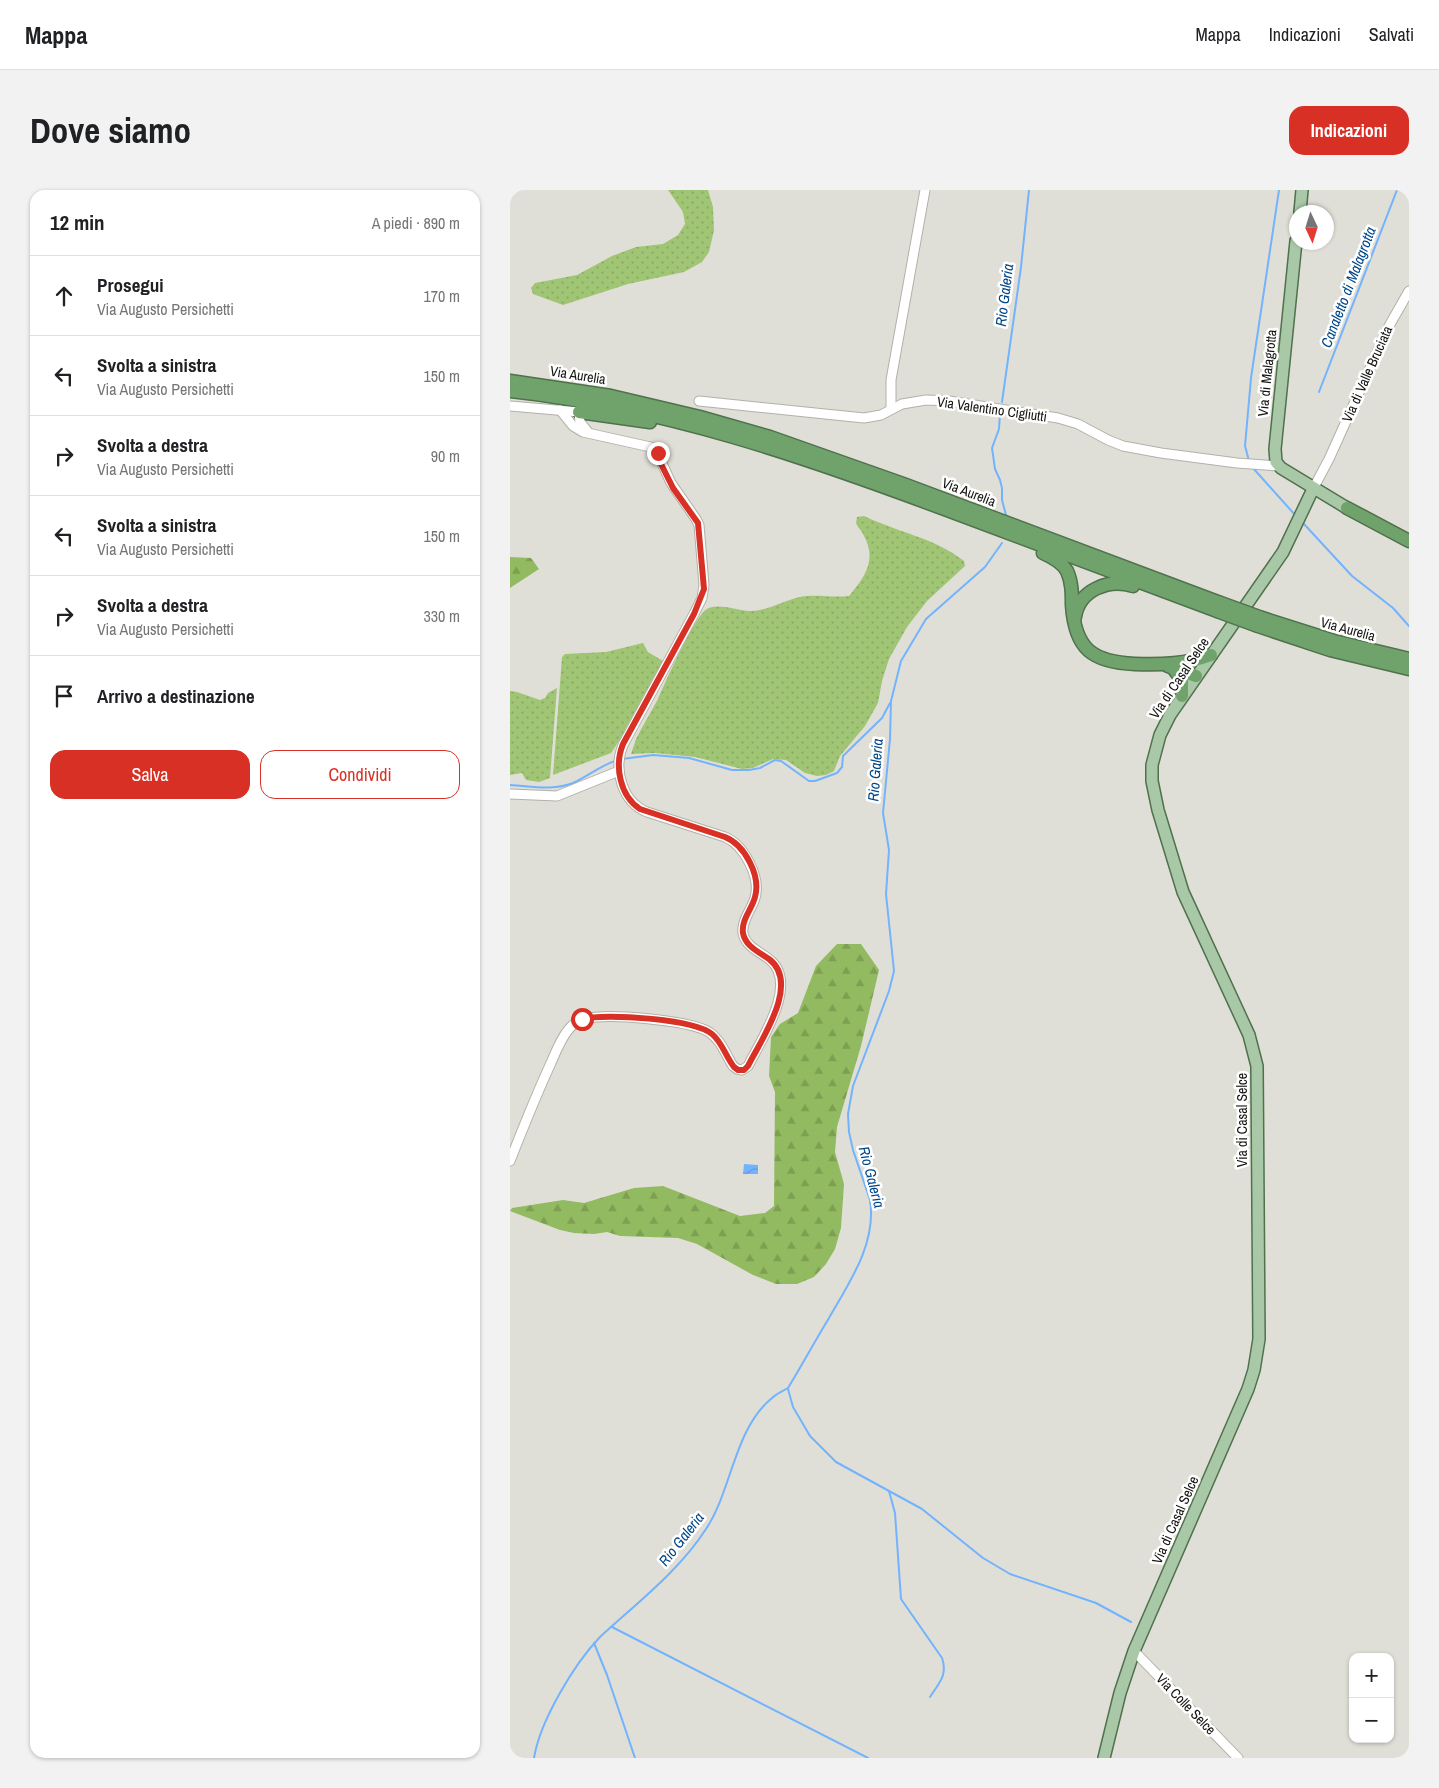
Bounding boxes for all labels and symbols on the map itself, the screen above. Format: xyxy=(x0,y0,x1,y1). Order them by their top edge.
north arrow xyxy=(1289,205,1334,250)
water label: Canaletto di Malagrotta xyxy=(1315,223,1381,350)
water label: Rio Galeria xyxy=(990,262,1018,327)
street label: Via di Valle Bruciata xyxy=(1338,322,1397,425)
street label: Via di Malagrotta xyxy=(1253,328,1281,417)
street label: Via Aurelia xyxy=(549,362,608,388)
street label: Via Valentino Cigliutti xyxy=(936,392,1048,426)
route end xyxy=(647,442,670,465)
street label: Via Aurelia xyxy=(940,474,999,511)
street label: Via Aurelia xyxy=(1319,613,1378,645)
street label: Via di Casal Selce xyxy=(1145,634,1213,722)
water label: Rio Galeria xyxy=(862,738,888,802)
route start xyxy=(571,1008,594,1031)
street label: Via di Casal Selce xyxy=(1233,1073,1251,1167)
water label: Rio Galeria xyxy=(854,1144,890,1210)
street label: Via di Casal Selce xyxy=(1148,1473,1202,1567)
water label: Rio Galeria xyxy=(653,1508,709,1570)
street label: Via Colle Selce xyxy=(1152,1670,1220,1738)

